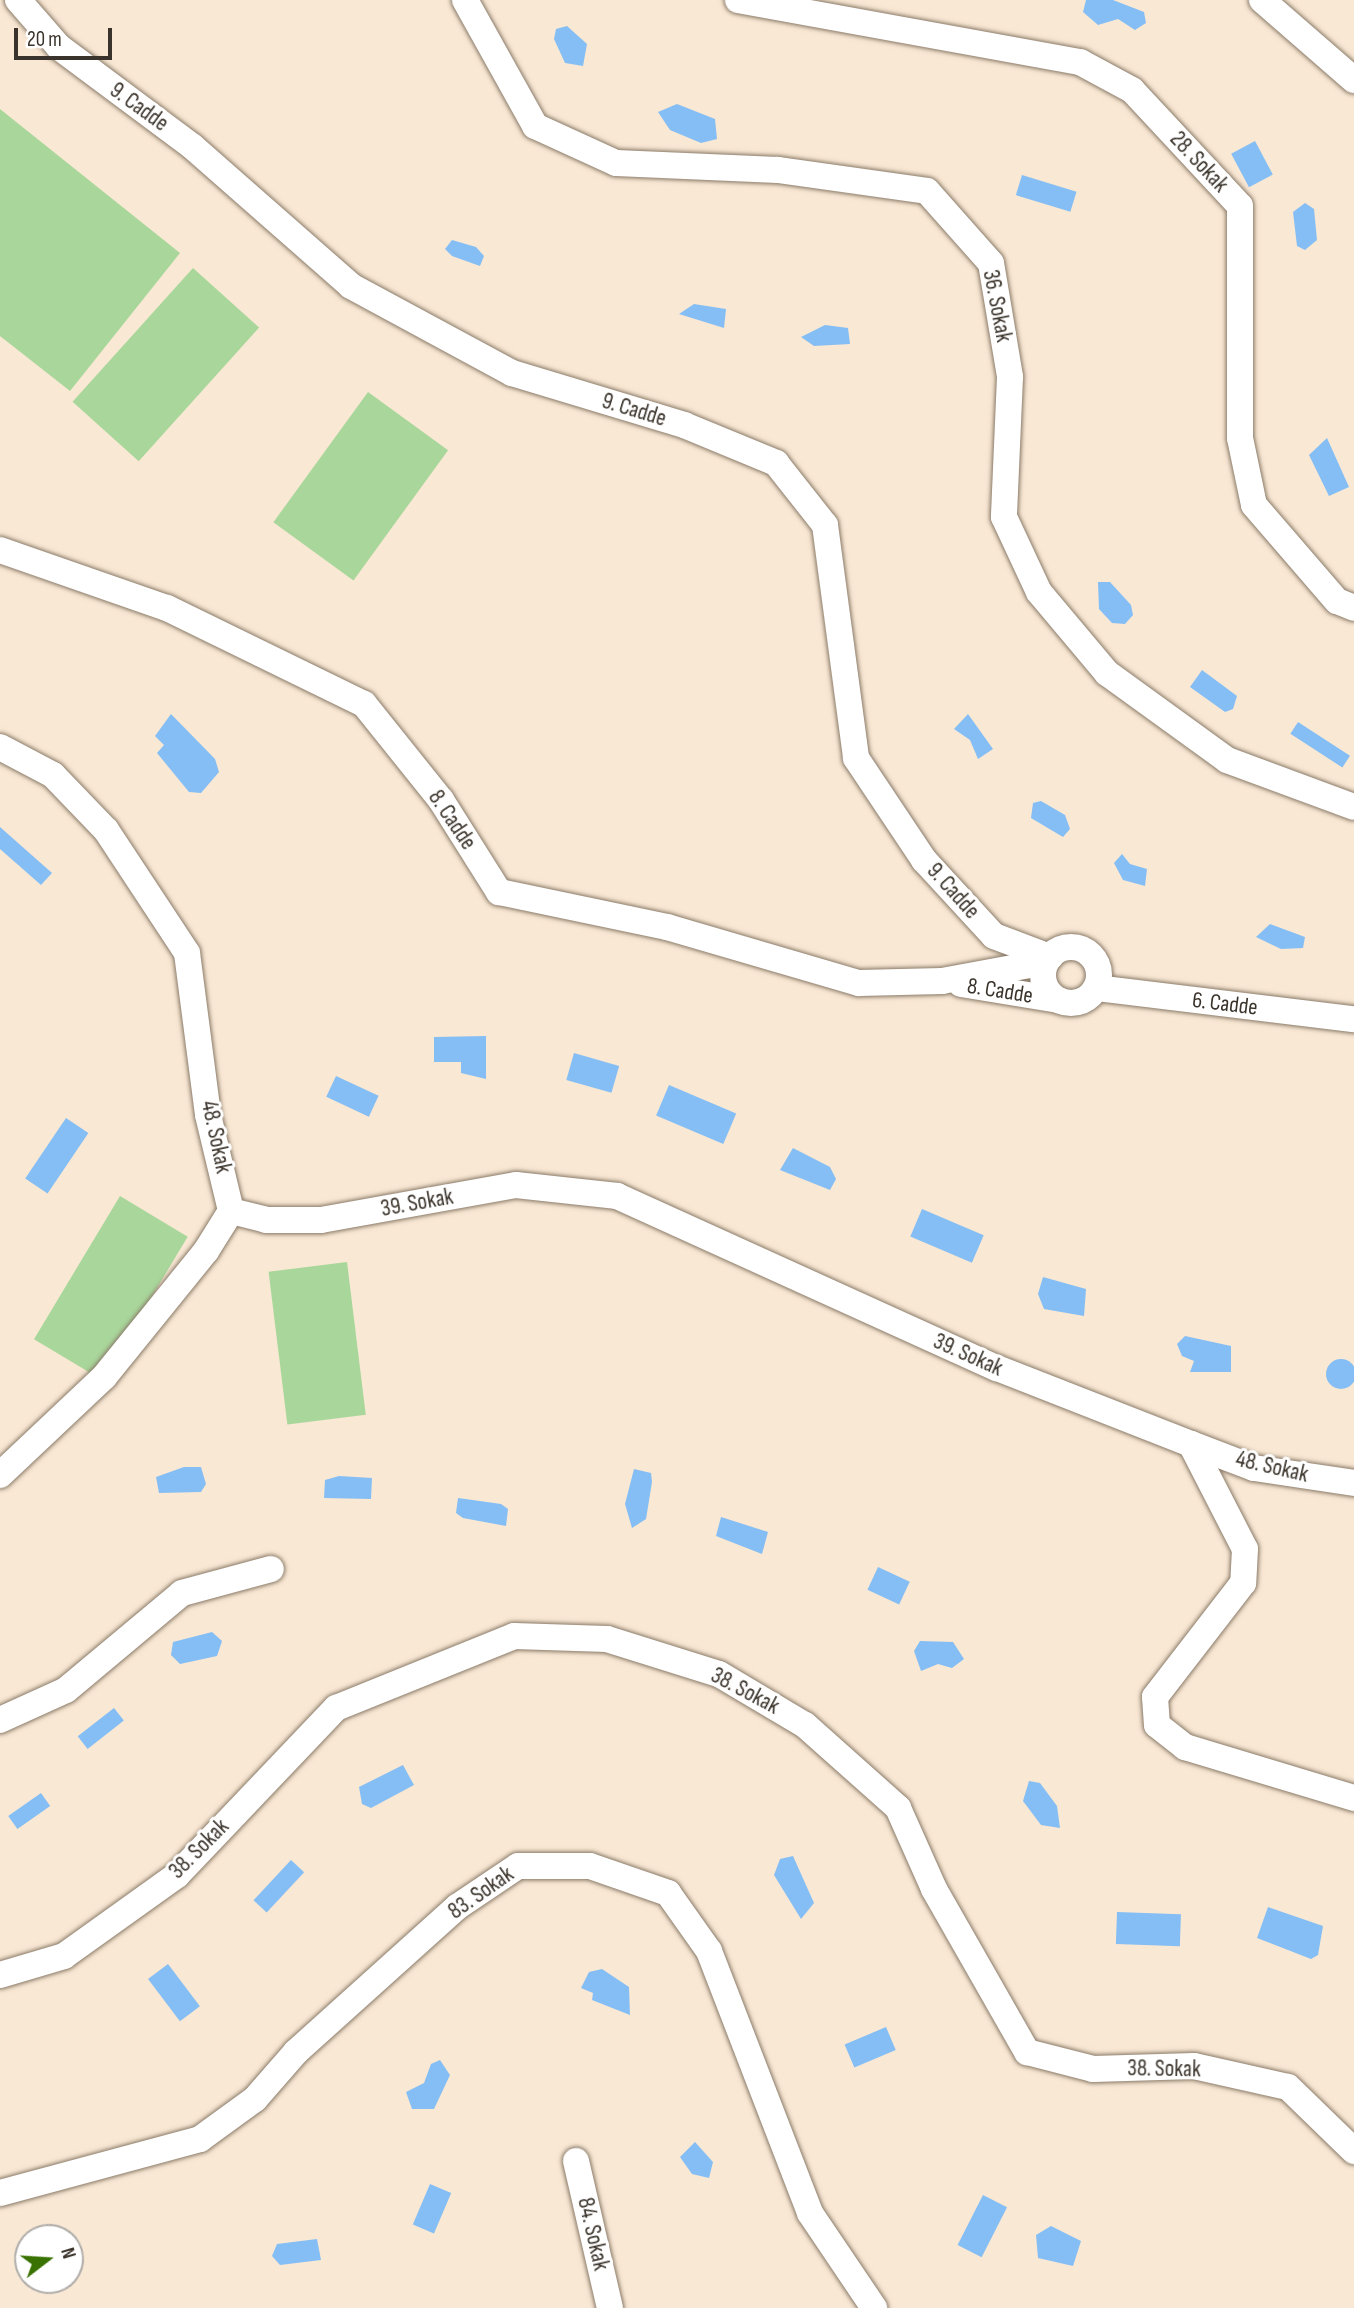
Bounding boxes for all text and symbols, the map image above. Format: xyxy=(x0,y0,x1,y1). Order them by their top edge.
scale bar xyxy=(18,14,116,58)
text: 20 m xyxy=(27,27,62,52)
street label: 9. Cadde xyxy=(104,77,174,137)
street label: 28. Sokak xyxy=(1164,126,1234,198)
street label: 36. Sokak xyxy=(976,268,1018,344)
street label: 9. Cadde xyxy=(599,387,669,433)
street label: 8. Cadde xyxy=(422,785,482,855)
street label: 9. Cadde xyxy=(921,857,985,925)
street label: 8. Cadde xyxy=(965,972,1035,1010)
street label: 6. Cadde xyxy=(1191,986,1259,1022)
street label: 48. Sokak xyxy=(195,1098,237,1176)
street label: 39. Sokak xyxy=(379,1183,455,1223)
street label: 39. Sokak xyxy=(929,1328,1007,1382)
street label: 48. Sokak xyxy=(1233,1445,1311,1489)
street label: 38. Sokak xyxy=(706,1662,784,1720)
street label: 38. Sokak xyxy=(163,1813,235,1885)
street label: 83. Sokak xyxy=(443,1861,519,1925)
street label: 38. Sokak xyxy=(1127,2055,1201,2083)
street label: 84. Sokak xyxy=(571,2195,615,2273)
north arrow xyxy=(14,2224,84,2294)
text: N xyxy=(55,2245,80,2262)

